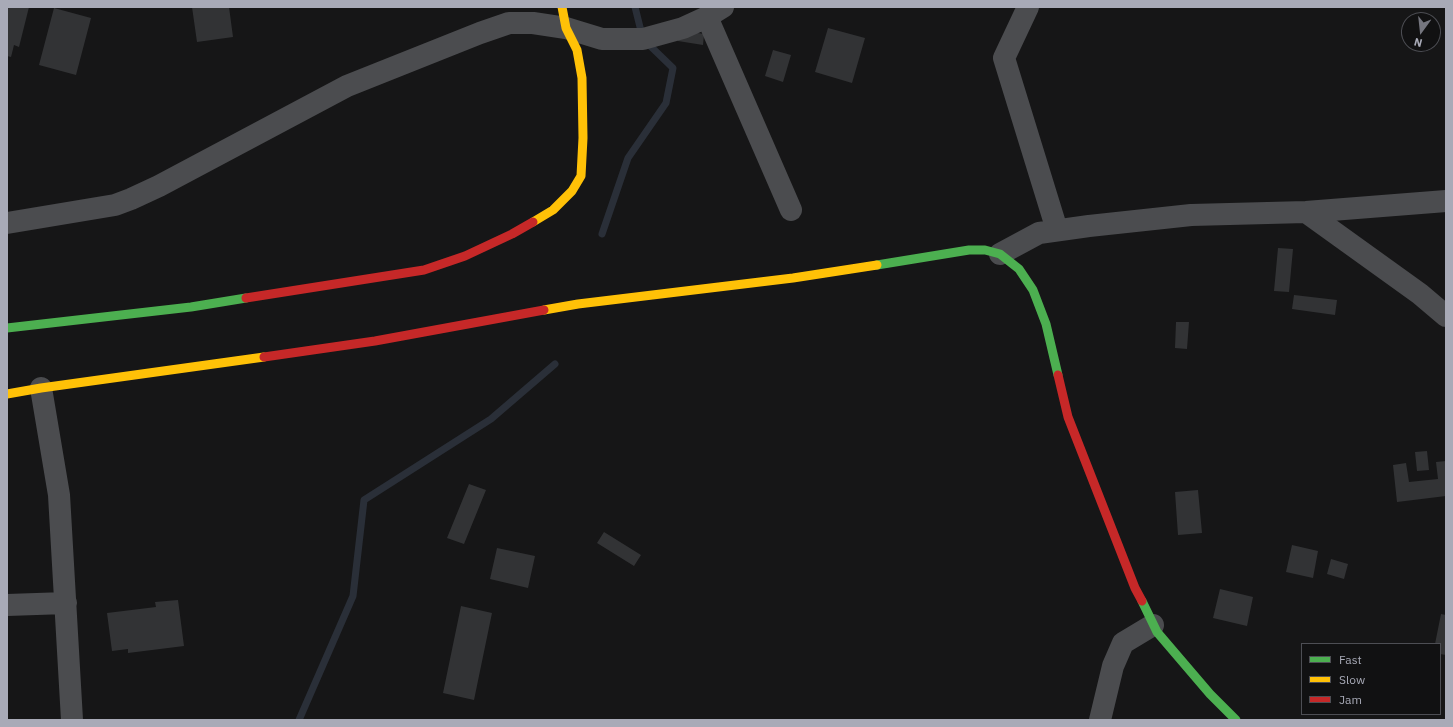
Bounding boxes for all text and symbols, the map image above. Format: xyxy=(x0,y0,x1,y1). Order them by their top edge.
north arrow xyxy=(1401,12,1441,52)
text: N xyxy=(1412,35,1424,50)
legend xyxy=(1301,643,1441,715)
text: Fast xyxy=(1339,652,1362,667)
text: Slow xyxy=(1339,672,1365,687)
text: Jam xyxy=(1339,692,1362,707)

